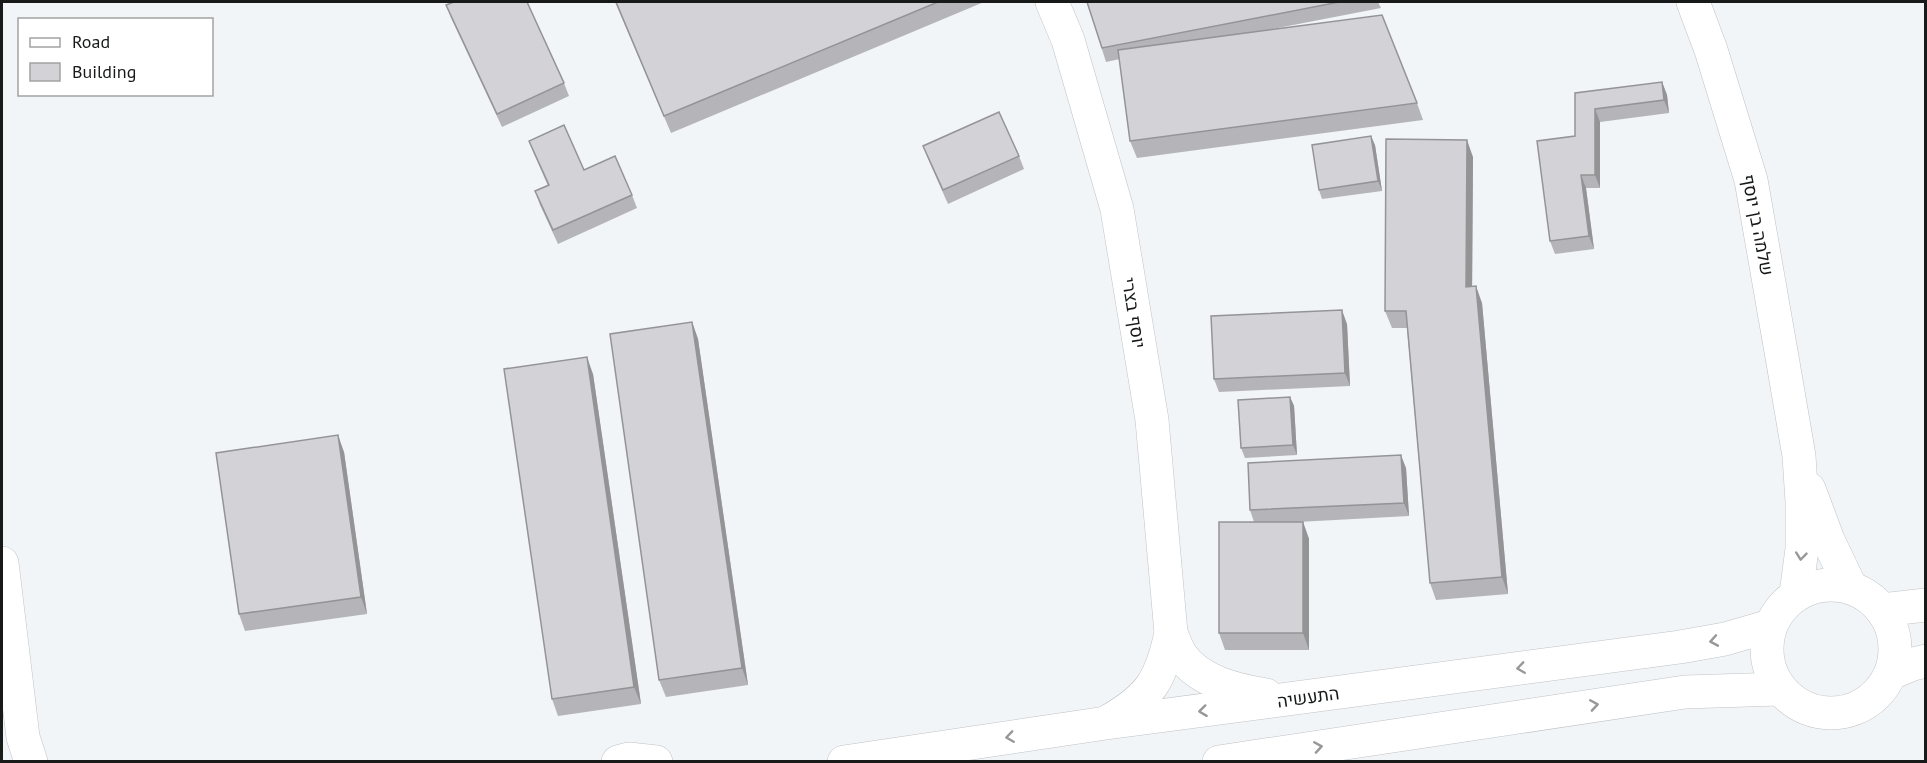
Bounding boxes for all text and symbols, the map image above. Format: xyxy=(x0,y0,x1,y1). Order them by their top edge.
legend xyxy=(18,18,213,96)
text: Road xyxy=(72,30,110,53)
text: Building xyxy=(72,60,136,83)
street label: שלמה בן יוסף xyxy=(1737,172,1779,278)
street label: יוסף בצרי xyxy=(1117,276,1151,350)
one-way arrow xyxy=(1795,551,1808,560)
one-way arrow xyxy=(1709,634,1719,646)
one-way arrow xyxy=(1516,662,1525,674)
street label: התעשיה xyxy=(1275,681,1341,713)
one-way arrow xyxy=(1589,700,1599,712)
one-way arrow xyxy=(1198,704,1207,717)
one-way arrow xyxy=(1005,731,1014,743)
one-way arrow xyxy=(1313,741,1323,753)

